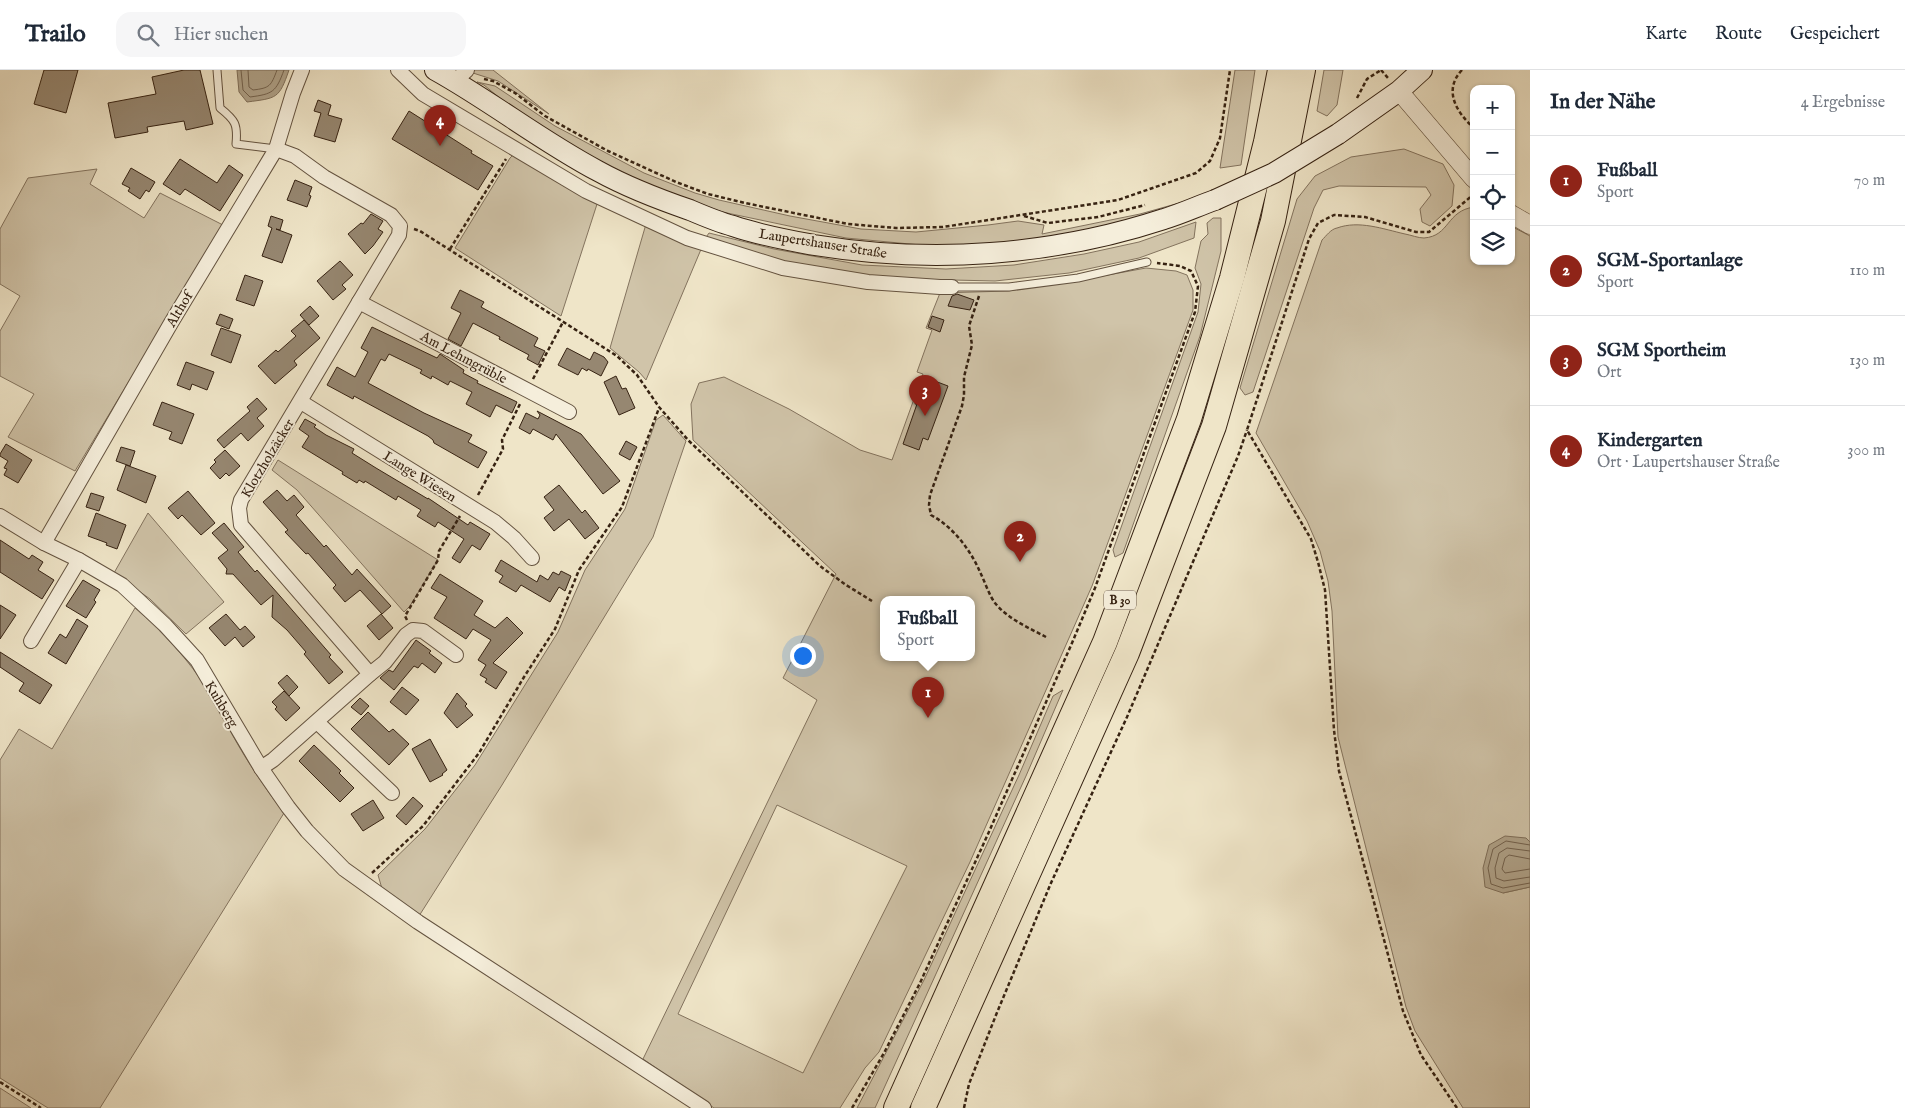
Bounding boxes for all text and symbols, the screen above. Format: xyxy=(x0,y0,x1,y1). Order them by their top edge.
search box xyxy=(116,12,466,57)
text: Trailo xyxy=(25,19,86,50)
icon: search xyxy=(134,21,162,49)
text: Hier suchen xyxy=(174,23,268,47)
text: Karte xyxy=(1645,23,1687,46)
text: Route xyxy=(1715,23,1762,46)
text: Gespeichert xyxy=(1790,23,1880,46)
map controls xyxy=(1470,85,1515,265)
button: + xyxy=(1470,85,1515,130)
text: In der Nähe xyxy=(1550,89,1656,116)
text: 4 Ergebnisse xyxy=(1801,93,1885,113)
pin: 4 xyxy=(424,105,456,146)
button: − xyxy=(1470,130,1515,175)
text: Fußball xyxy=(1597,159,1657,183)
text: 1 xyxy=(1563,171,1569,191)
text: 70 m xyxy=(1854,171,1885,191)
button: locate xyxy=(1470,175,1515,220)
text: Sport xyxy=(1597,183,1634,203)
button: layers xyxy=(1470,220,1515,265)
street label: Laupertshauser Straße xyxy=(758,225,889,263)
text: SGM-Sportanlage xyxy=(1597,249,1743,273)
text: 2 xyxy=(1562,261,1570,281)
text: 110 m xyxy=(1849,261,1885,281)
text: Sport xyxy=(1597,273,1634,293)
street label: Althof xyxy=(162,286,199,331)
street label: Am Lehmgrüble xyxy=(416,327,511,389)
text: SGM Sportheim xyxy=(1597,339,1726,363)
text: 3 xyxy=(1563,351,1569,371)
text: 130 m xyxy=(1849,351,1885,371)
text: Ort xyxy=(1597,363,1622,383)
pin: 3 xyxy=(909,375,941,416)
street label: Klotzholzäcker xyxy=(237,416,298,501)
text: Kindergarten xyxy=(1597,429,1703,453)
text: 4 xyxy=(1562,441,1570,461)
text: 300 m xyxy=(1847,441,1885,461)
street label: Lange Wiesen xyxy=(380,447,460,507)
text: Ort · Laupertshauser Straße xyxy=(1597,453,1780,473)
pin: 2 xyxy=(1004,521,1036,562)
road number: B 30 xyxy=(1104,590,1136,610)
popup xyxy=(880,596,975,661)
text: Fußball xyxy=(897,607,958,631)
text: Sport xyxy=(897,631,934,651)
your location xyxy=(790,643,816,669)
pin: 1 xyxy=(912,677,944,718)
street label: Kuhberg xyxy=(200,678,242,732)

